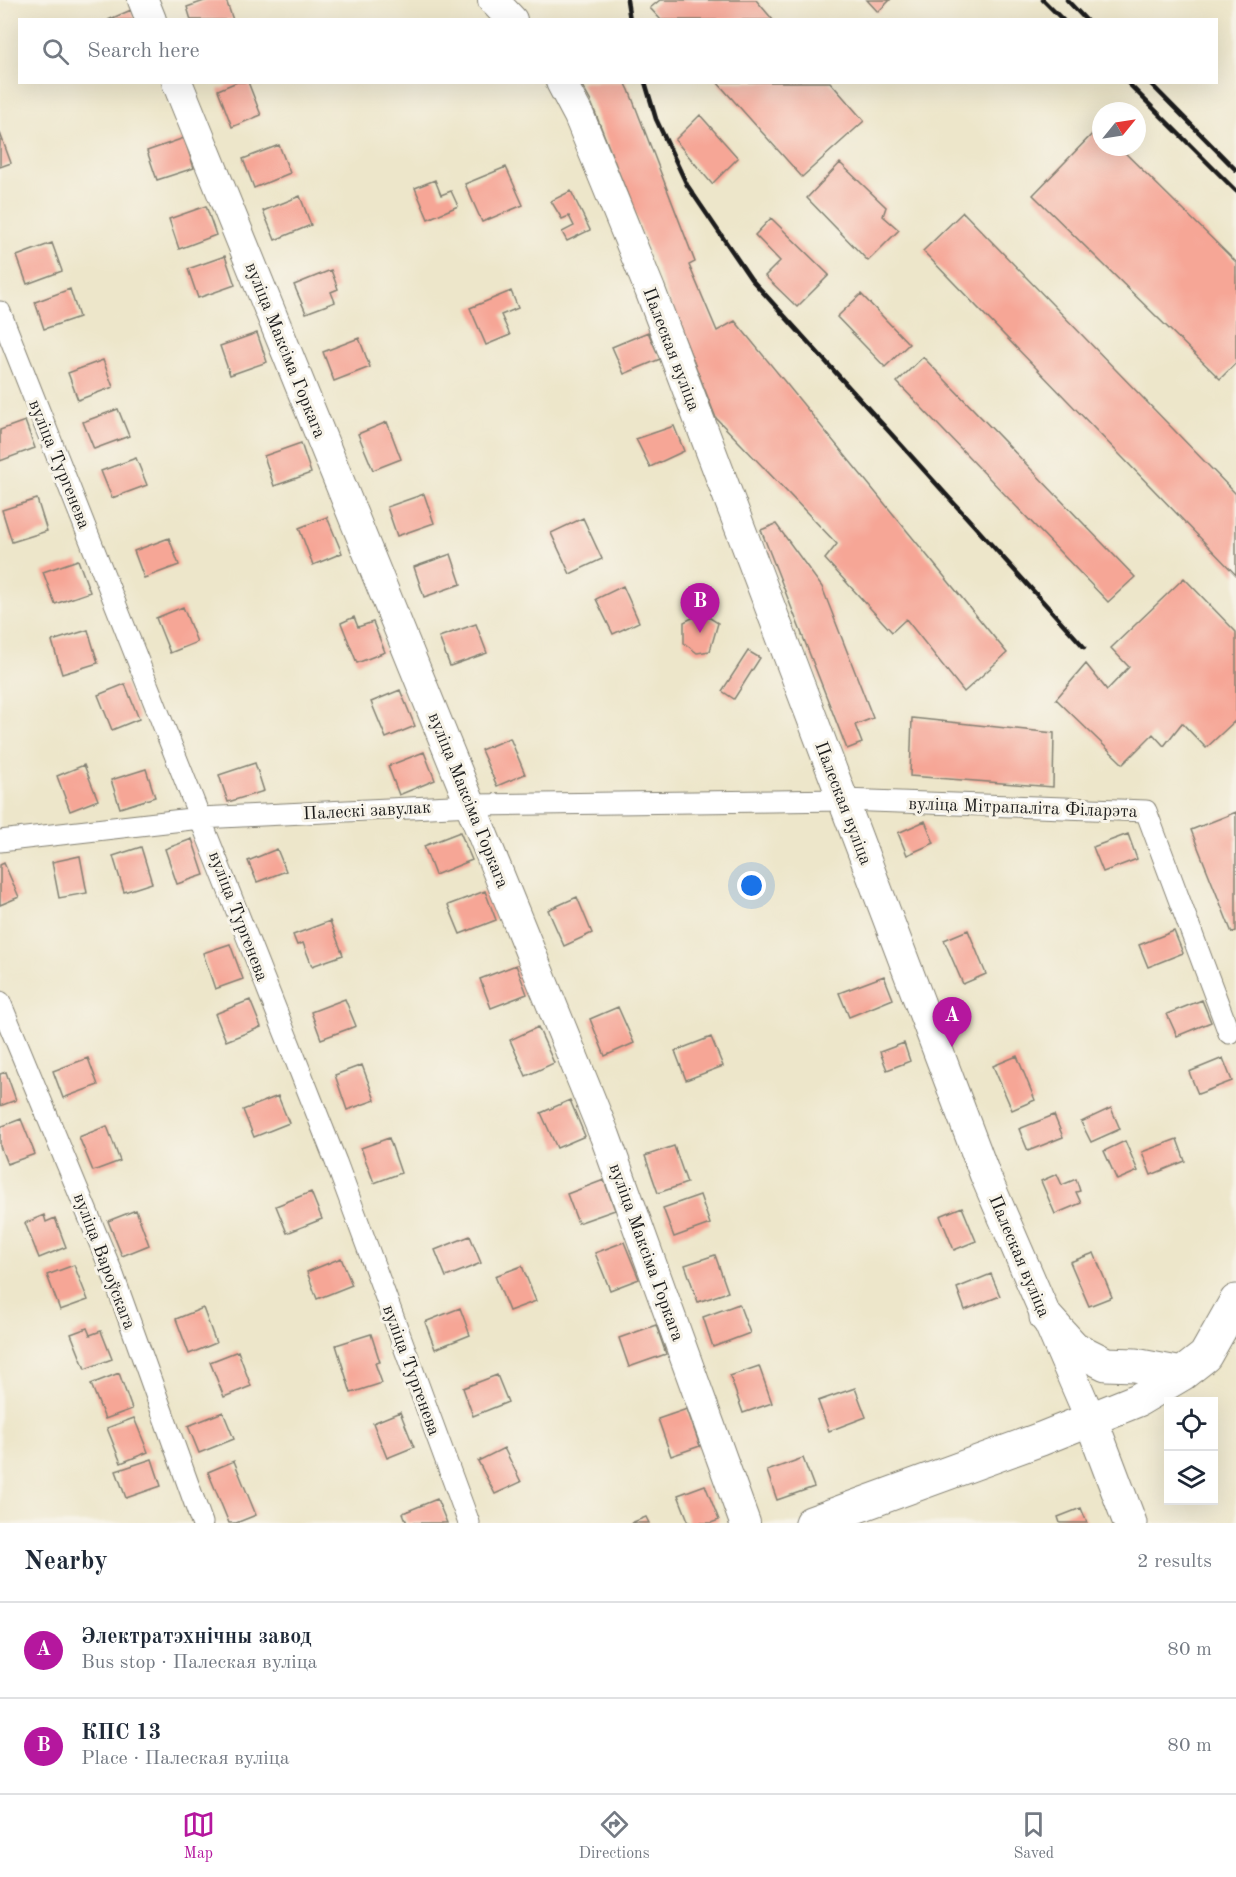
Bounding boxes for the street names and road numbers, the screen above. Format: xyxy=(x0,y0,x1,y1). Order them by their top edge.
street label: вуліца Максіма Горкага xyxy=(242,260,329,441)
street label: Палеская вуліца xyxy=(639,285,703,414)
street label: вуліца Тургенева xyxy=(25,397,93,532)
street label: вуліца Максіма Горкага xyxy=(425,710,512,891)
street label: Палеская вуліца xyxy=(811,739,875,868)
street label: вуліца Мітрапаліта Філарэта xyxy=(908,795,1138,821)
street label: Палескі завулак xyxy=(303,799,431,823)
street label: вуліца Тургенева xyxy=(205,849,271,984)
street label: вуліца Максіма Горкага xyxy=(606,1161,687,1344)
street label: вуліца Вароўскага xyxy=(70,1191,138,1332)
street label: Палеская вуліца xyxy=(985,1193,1053,1320)
street label: вуліца Тургенева xyxy=(379,1303,443,1438)

